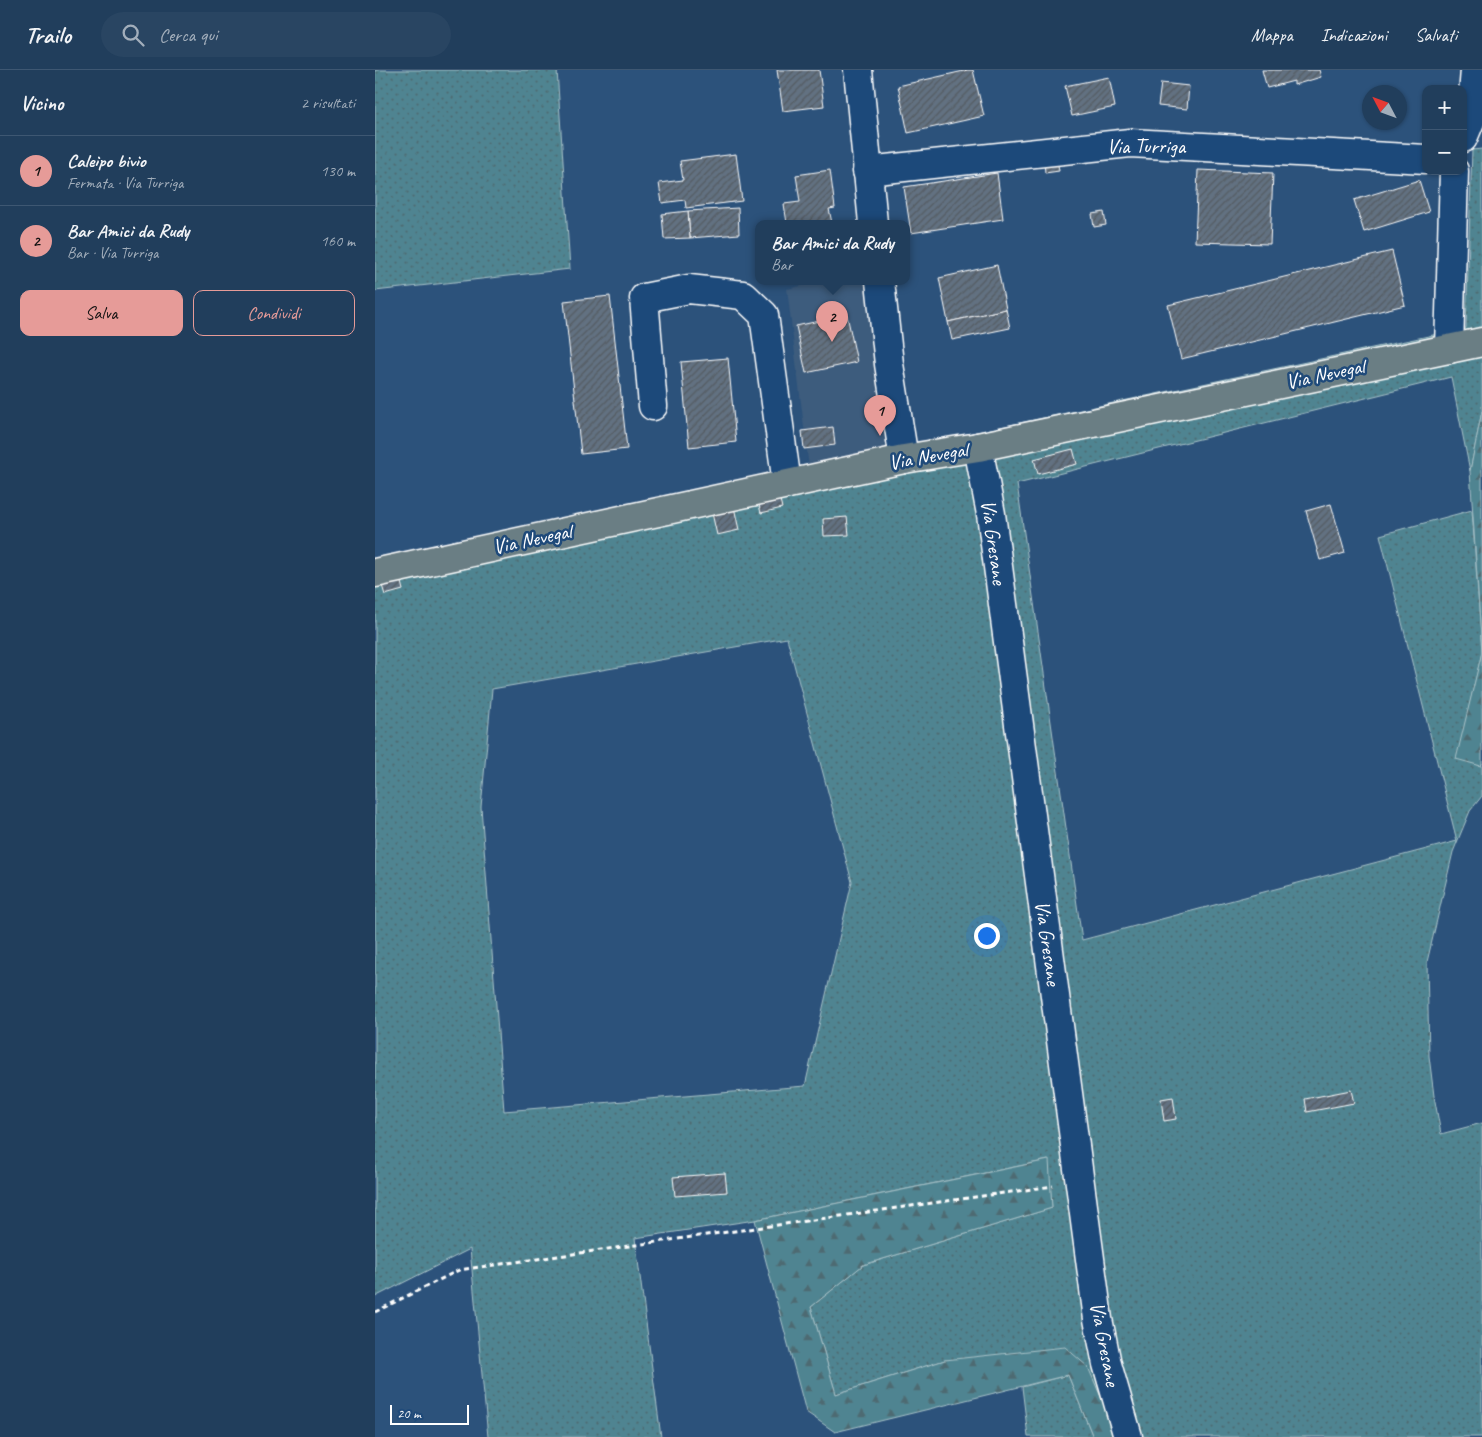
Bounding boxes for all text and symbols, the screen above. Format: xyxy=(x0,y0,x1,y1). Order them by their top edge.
search box xyxy=(101,12,451,57)
text: Trailo xyxy=(25,20,71,50)
icon: search xyxy=(119,21,147,49)
text: Cerca qui xyxy=(159,23,218,47)
text: Mappa xyxy=(1251,24,1293,46)
text: Indicazioni xyxy=(1321,24,1387,46)
text: Salvati xyxy=(1415,24,1457,46)
north arrow xyxy=(1362,85,1407,130)
map controls xyxy=(1422,85,1467,175)
button: + xyxy=(1422,85,1467,130)
text: Vicino xyxy=(20,90,63,116)
text: 2 risultati xyxy=(301,93,355,113)
button: − xyxy=(1422,130,1467,175)
street label: Via Turriga xyxy=(1107,133,1187,159)
text: Caleipo bivio xyxy=(67,149,146,173)
text: 1 xyxy=(32,161,40,181)
text: 130 m xyxy=(321,161,355,181)
text: Fermata · Via Turriga xyxy=(67,173,183,193)
text: Bar Amici da Rudy xyxy=(67,219,189,243)
popup xyxy=(755,220,910,285)
text: 2 xyxy=(32,231,40,251)
text: 160 m xyxy=(321,231,355,251)
text: Bar Amici da Rudy xyxy=(771,231,894,255)
text: Bar · Via Turriga xyxy=(67,243,159,263)
text: Bar xyxy=(771,255,792,275)
button: Salva xyxy=(20,290,183,336)
button: Condividi xyxy=(193,290,355,336)
pin: 2 xyxy=(816,301,848,342)
street label: Via Nevegal xyxy=(1283,352,1370,395)
pin: 1 xyxy=(864,395,896,436)
street label: Via Nevegal xyxy=(887,436,973,476)
street label: Via Gresane xyxy=(975,498,1013,587)
street label: Via Nevegal xyxy=(490,517,577,560)
street label: Via Gresane xyxy=(1029,899,1067,988)
your location xyxy=(974,923,1000,949)
street label: Via Gresane xyxy=(1084,1300,1126,1389)
scale bar xyxy=(390,1402,469,1425)
text: 20 m xyxy=(397,1405,421,1422)

